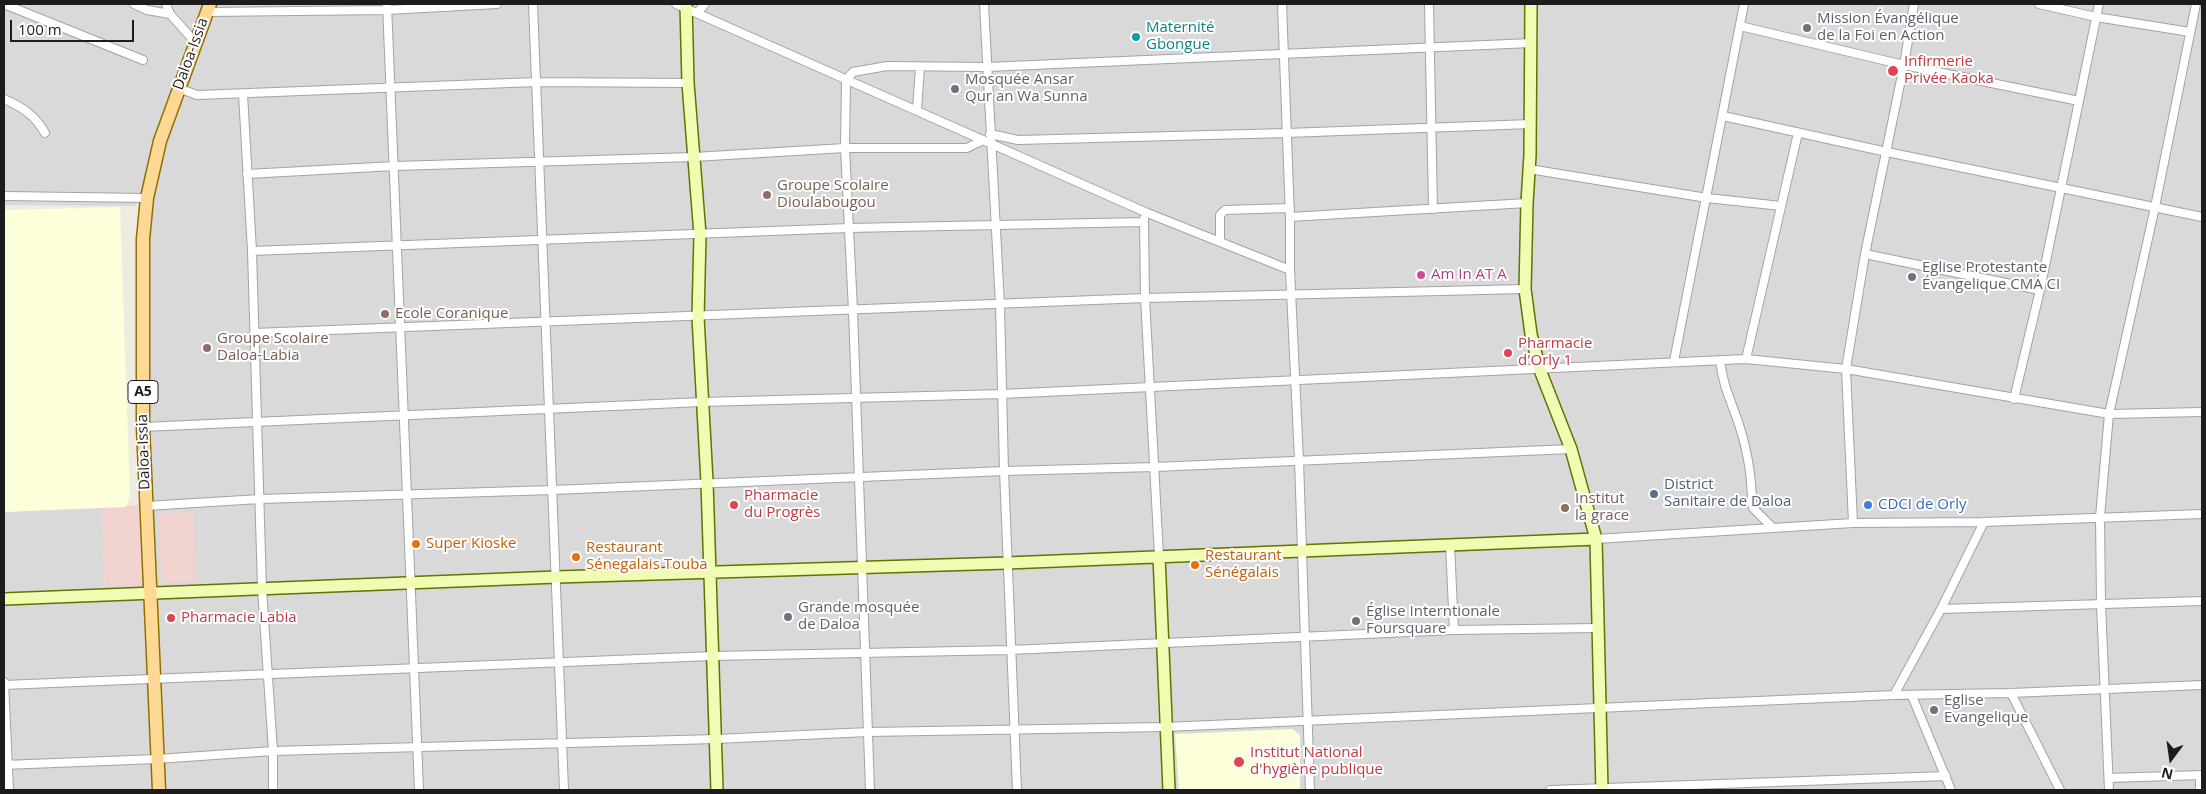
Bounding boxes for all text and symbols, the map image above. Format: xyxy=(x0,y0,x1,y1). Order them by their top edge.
scale bar xyxy=(12,10,136,42)
place label: Mission Évangélique de la Foi en Action xyxy=(1817,10,1959,45)
street label: Daloa-Issia xyxy=(170,15,212,93)
text: 100 m xyxy=(18,19,62,39)
place label: Maternité Gbongue xyxy=(1146,19,1214,54)
marker: Mission Évangélique de la Foi en Action xyxy=(1801,22,1813,34)
marker: Maternité Gbongue xyxy=(1130,31,1142,43)
place label: Infirmerie Privée Kaoka xyxy=(1904,53,1994,88)
marker: Infirmerie Privée Kaoka xyxy=(1886,64,1900,78)
place label: Mosquée Ansar Qur an Wa Sunna xyxy=(965,71,1088,106)
marker: Mosquée Ansar Qur an Wa Sunna xyxy=(949,83,961,95)
place label: Groupe Scolaire Dioulabougou xyxy=(777,177,889,212)
marker: Groupe Scolaire Dioulabougou xyxy=(761,189,773,201)
place label: Eglise Protestante Évangelique CMA CI xyxy=(1922,259,2060,294)
place label: Am In AT A xyxy=(1431,266,1507,284)
marker: Am In AT A xyxy=(1415,269,1427,281)
marker: Eglise Protestante Évangelique CMA CI xyxy=(1906,271,1918,283)
place label: Ecole Coranique xyxy=(395,305,508,323)
marker: Ecole Coranique xyxy=(379,308,391,320)
place label: Groupe Scolaire Daloa-Labia xyxy=(217,330,329,365)
place label: Pharmacie d'Orly 1 xyxy=(1518,335,1592,370)
marker: Groupe Scolaire Daloa-Labia xyxy=(201,342,213,354)
marker: Pharmacie d'Orly 1 xyxy=(1502,347,1514,359)
road number: A5 xyxy=(128,381,158,404)
street label: Daloa-Issia xyxy=(134,414,154,490)
place label: District Sanitaire de Daloa xyxy=(1664,476,1791,511)
place label: Pharmacie du Progrès xyxy=(744,487,820,522)
marker: District Sanitaire de Daloa xyxy=(1648,488,1660,500)
place label: Institut la grace xyxy=(1575,490,1629,525)
place label: CDCI de Orly xyxy=(1878,496,1966,514)
marker: Pharmacie du Progrès xyxy=(728,499,740,511)
marker: CDCI de Orly xyxy=(1862,499,1874,511)
marker: Institut la grace xyxy=(1559,502,1571,514)
place label: Super Kioske xyxy=(426,535,516,553)
marker: Super Kioske xyxy=(410,538,422,550)
place label: Restaurant Sénegalais Touba xyxy=(586,539,708,574)
place label: Restaurant Sénégalais xyxy=(1205,547,1282,582)
marker: Restaurant Sénegalais Touba xyxy=(570,551,582,563)
marker: Restaurant Sénégalais xyxy=(1189,559,1201,571)
place label: Grande mosquée de Daloa xyxy=(798,599,919,634)
place label: Église Interntionale Foursquare xyxy=(1366,603,1500,638)
place label: Pharmacie Labia xyxy=(181,609,297,627)
marker: Grande mosquée de Daloa xyxy=(782,611,794,623)
marker: Pharmacie Labia xyxy=(165,612,177,624)
marker: Église Interntionale Foursquare xyxy=(1350,615,1362,627)
place label: Eglise Evangelique xyxy=(1944,692,2028,727)
marker: Eglise Evangelique xyxy=(1928,704,1940,716)
north arrow xyxy=(2146,734,2196,784)
place label: Institut National d'hygiène publique xyxy=(1250,744,1383,779)
marker: Institut National d'hygiène publique xyxy=(1232,755,1246,769)
text: N xyxy=(2159,763,2175,785)

